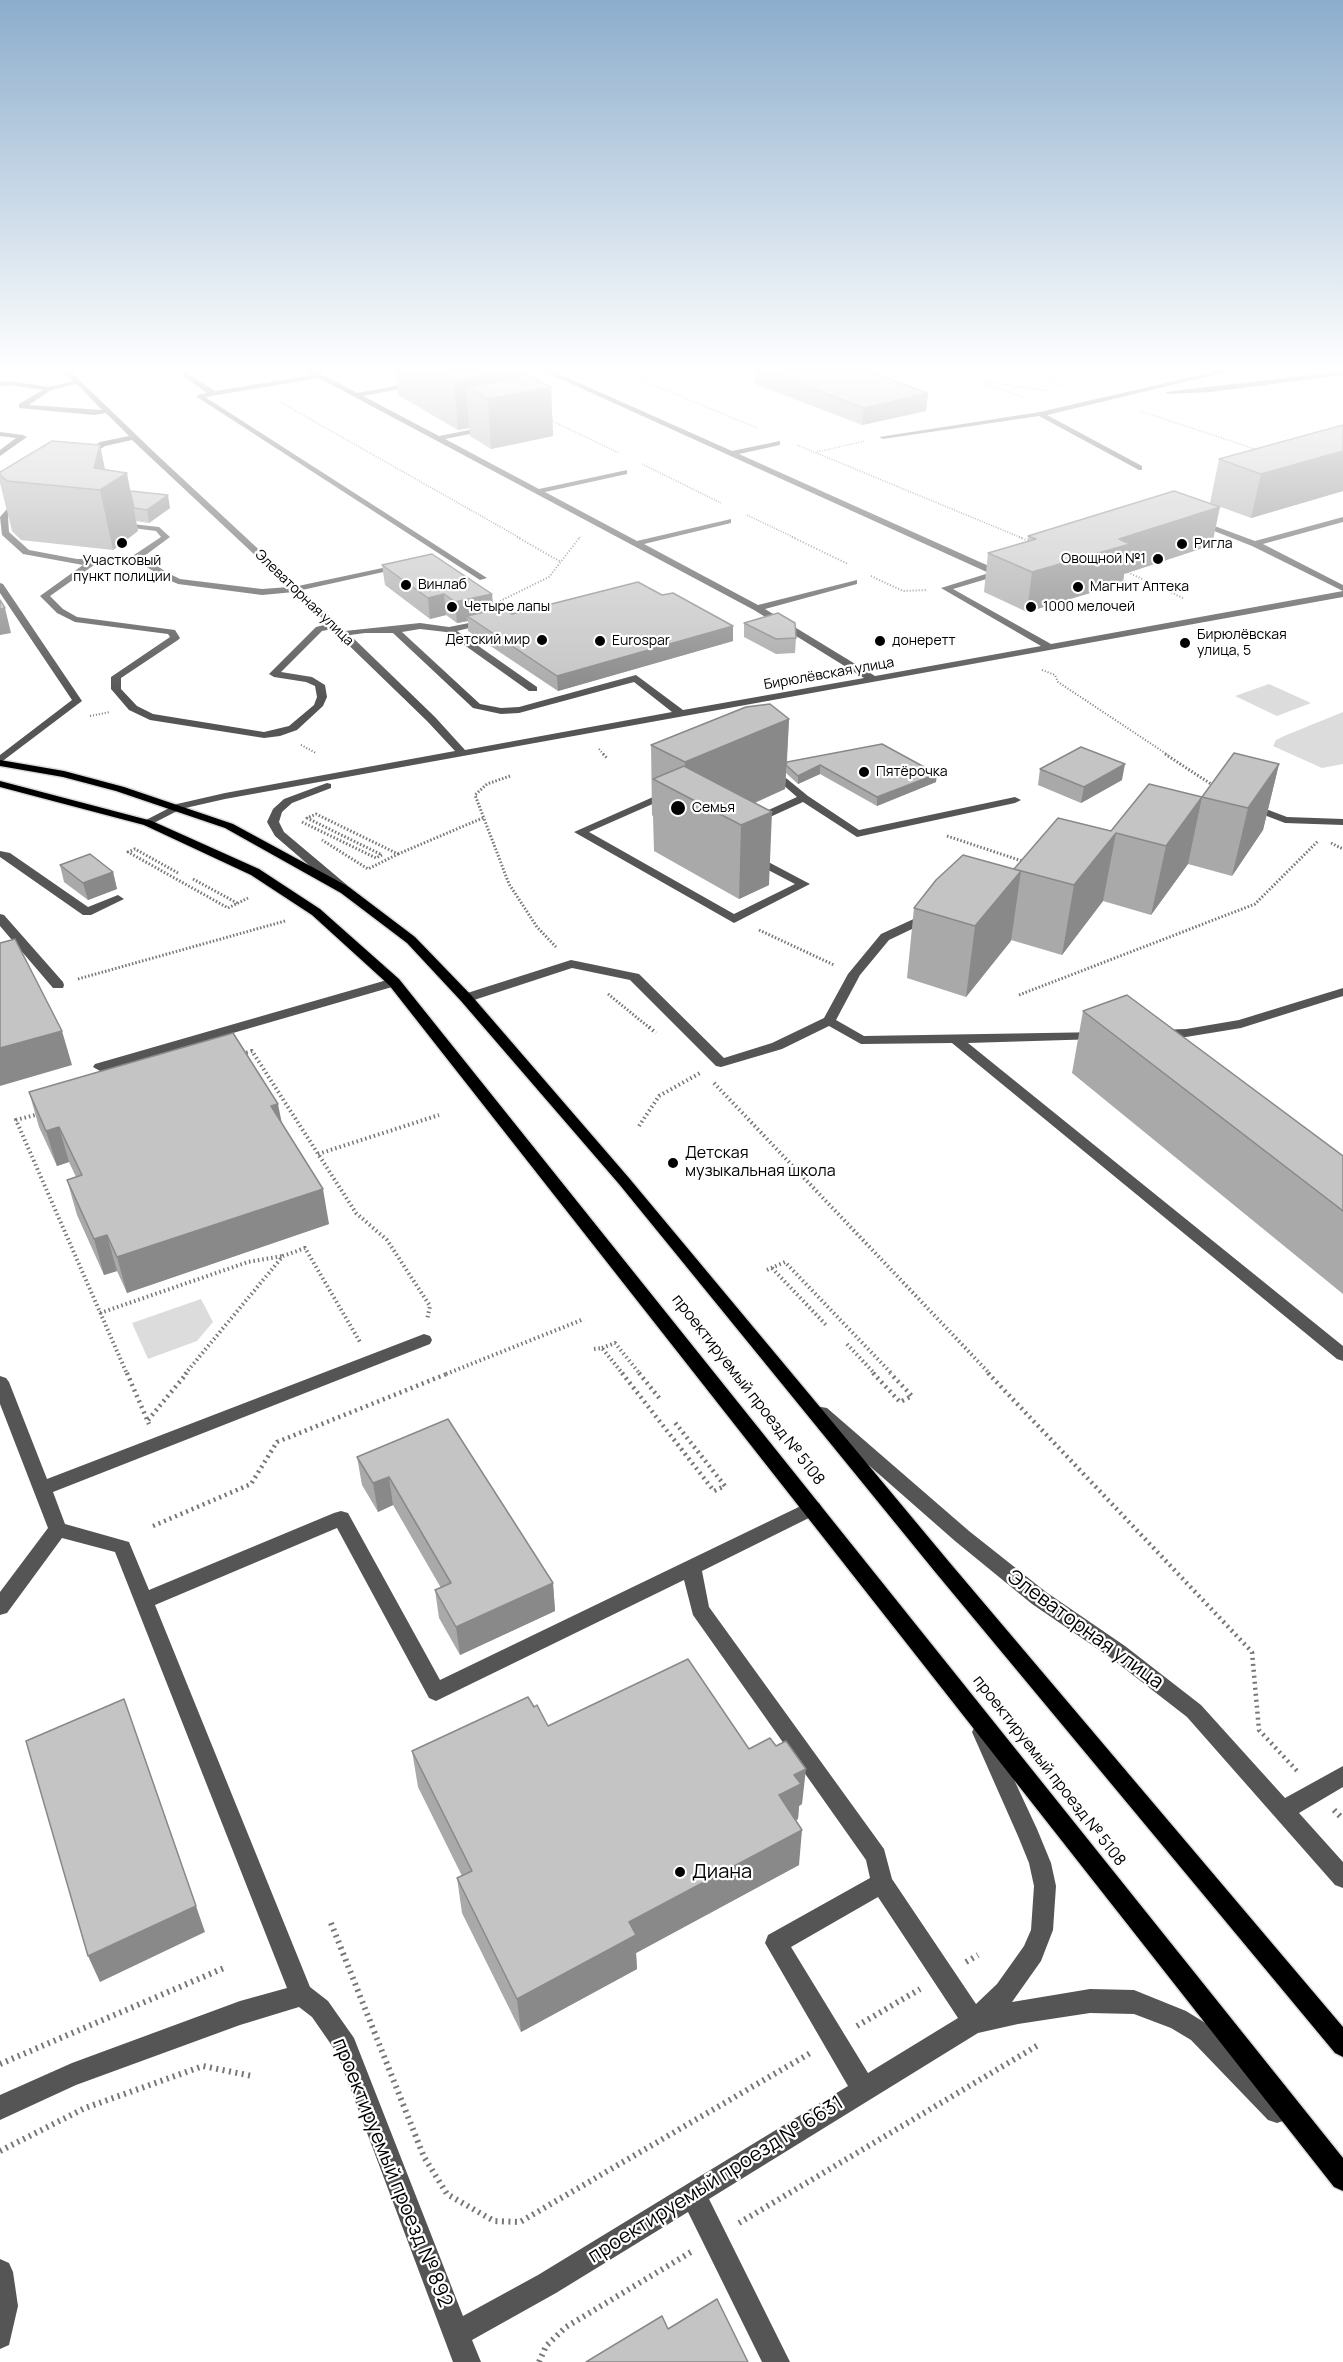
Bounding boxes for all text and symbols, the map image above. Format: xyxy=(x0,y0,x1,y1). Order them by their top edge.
marker: Участковый пункт полиции xyxy=(115,536,129,550)
place label: Ригла xyxy=(1194,536,1233,552)
marker: Ригла xyxy=(1175,537,1189,551)
street label: Элеваторная улица xyxy=(251,546,357,650)
place label: Овощной №1 xyxy=(1061,551,1146,567)
marker: Овощной №1 xyxy=(1151,552,1165,566)
place label: Участковый пункт полиции xyxy=(73,553,171,586)
place label: Винлаб xyxy=(418,577,467,593)
marker: Винлаб xyxy=(399,578,413,592)
place label: Магнит Аптека xyxy=(1090,579,1189,595)
marker: Магнит Аптека xyxy=(1071,580,1085,594)
place label: Четыре лапы xyxy=(464,599,550,615)
place label: 1000 мелочей xyxy=(1043,599,1135,615)
marker: Четыре лапы xyxy=(445,600,459,614)
marker: 1000 мелочей xyxy=(1024,600,1038,614)
place label: Бирюлёвская улица, 5 xyxy=(1197,627,1287,660)
place label: Детский мир xyxy=(445,632,530,648)
marker: Детский мир xyxy=(535,633,549,647)
place label: Eurospar xyxy=(612,633,670,649)
place label: донеретт xyxy=(892,633,956,649)
marker: Eurospar xyxy=(593,634,607,648)
marker: донеретт xyxy=(873,634,887,648)
marker: Бирюлёвская улица, 5 xyxy=(1178,636,1192,650)
street label: Бирюлёвская улица xyxy=(763,654,895,694)
place label: Пятёрочка xyxy=(876,764,948,780)
marker: Пятёрочка xyxy=(857,765,871,779)
marker: Семья xyxy=(669,799,687,817)
place label: Семья xyxy=(692,800,735,816)
place label: Детская музыкальная школа xyxy=(685,1144,836,1182)
marker: Детская музыкальная школа xyxy=(666,1156,680,1170)
street label: проектируемый проезд № 5108 xyxy=(668,1291,828,1489)
street label: Элеваторная улица xyxy=(1002,1565,1168,1695)
street label: проектируемый проезд № 5108 xyxy=(969,1672,1129,1870)
place label: Диана xyxy=(692,1860,752,1884)
marker: Диана xyxy=(673,1865,687,1879)
street label: проектируемый проезд № 892 xyxy=(327,2035,457,2311)
street label: проектируемый проезд № 6631 xyxy=(584,2091,848,2269)

